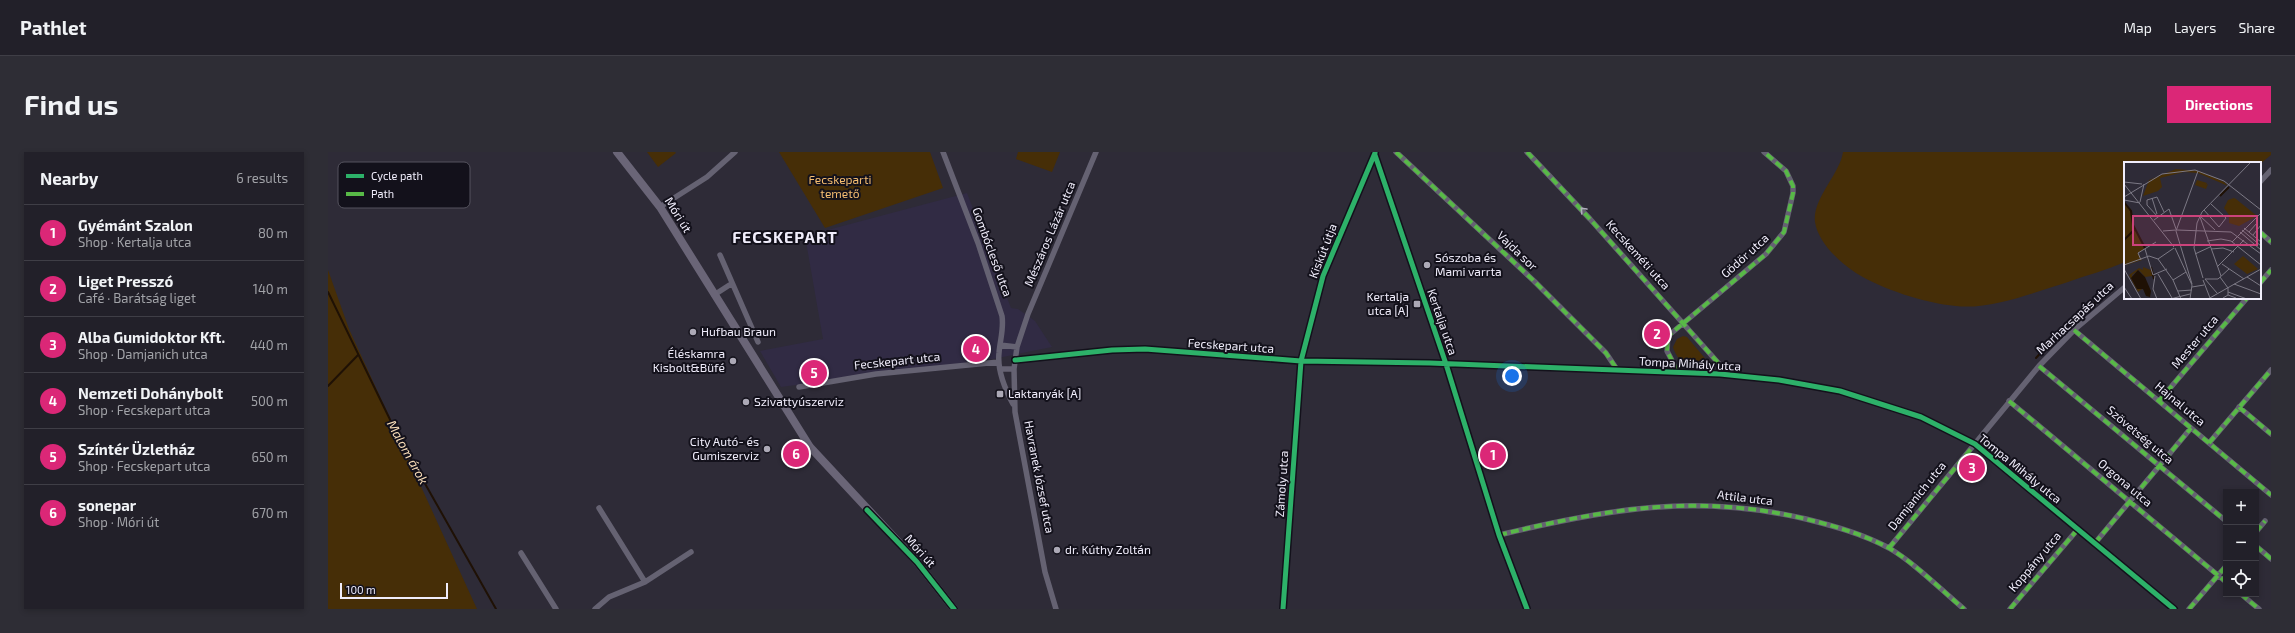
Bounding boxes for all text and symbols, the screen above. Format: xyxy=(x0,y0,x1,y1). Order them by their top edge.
text: Pathlet xyxy=(20,16,86,39)
text: Map xyxy=(2124,19,2152,36)
text: Layers xyxy=(2174,19,2216,36)
text: Share xyxy=(2238,19,2275,36)
button: Directions xyxy=(2167,86,2271,123)
text: Find us xyxy=(24,87,118,121)
legend xyxy=(338,162,470,208)
inset map xyxy=(2124,162,2261,299)
text: Nearby xyxy=(40,168,98,188)
text: Cycle path xyxy=(371,169,423,182)
text: 6 results xyxy=(236,170,288,186)
park label: Fecskeparti temető xyxy=(809,172,872,200)
street label: Mészáros Lázár utca xyxy=(1021,179,1078,288)
text: Path xyxy=(371,187,394,200)
street label: Móri út xyxy=(663,194,695,235)
street label: Gombócleső utca xyxy=(970,205,1016,298)
one-way arrow xyxy=(1581,208,1588,215)
text: Gyémánt Szalon xyxy=(78,216,193,234)
street label: Kecskeméti utca xyxy=(1604,217,1674,292)
street label: Kiskút útja xyxy=(1305,221,1340,280)
text: 1 xyxy=(50,225,56,241)
text: 80 m xyxy=(258,225,288,241)
district label: FECSKEPART xyxy=(732,227,838,246)
street label: Vajda sor xyxy=(1494,228,1541,274)
street label: Gödör utca xyxy=(1718,230,1771,280)
text: Shop · Kertalja utca xyxy=(78,234,191,250)
place label: Sószoba és Mami varrta xyxy=(1435,250,1502,278)
marker: Sószoba és Mami varrta xyxy=(1422,260,1432,270)
text: Liget Presszó xyxy=(78,272,173,290)
street label: Marhacsapás utca xyxy=(2033,278,2116,357)
text: 2 xyxy=(49,281,57,297)
text: 140 m xyxy=(253,281,288,297)
street label: Kertalja utca xyxy=(1424,287,1461,357)
place label: Kertalja utca [A] xyxy=(1366,289,1409,317)
text: Café · Barátság liget xyxy=(78,290,196,306)
marker: Kertalja utca [A] xyxy=(1412,299,1422,309)
street label: Mester utca xyxy=(2168,312,2221,371)
pin: 2 xyxy=(1644,319,1670,349)
place label: Hufbau Braun xyxy=(701,324,776,338)
marker: Hufbau Braun xyxy=(688,327,698,337)
text: Alba Gumidoktor Kft. xyxy=(78,328,225,346)
pin: 4 xyxy=(963,334,989,364)
street label: Fecskepart utca xyxy=(1187,335,1275,355)
text: 3 xyxy=(49,337,57,353)
text: 440 m xyxy=(250,337,288,353)
text: Shop · Damjanich utca xyxy=(78,346,208,362)
place label: Éléskamra Kisbolt&Büfé xyxy=(653,346,725,374)
street label: Fecskepart utca xyxy=(853,349,941,371)
street label: Tompa Mihály utca xyxy=(1639,353,1741,373)
marker: Éléskamra Kisbolt&Büfé xyxy=(728,356,738,366)
pin: 5 xyxy=(801,358,827,388)
your location xyxy=(1502,366,1522,386)
street label: Hajnal utca xyxy=(2152,378,2209,429)
text: Nemzeti Dohánybolt xyxy=(78,384,223,402)
place label: Laktanyák [A] xyxy=(1008,386,1081,400)
marker: Laktanyák [A] xyxy=(995,389,1005,399)
text: 4 xyxy=(49,393,57,409)
text: 500 m xyxy=(251,393,288,409)
place label: Szivattyúszerviz xyxy=(754,394,844,408)
marker: Szivattyúszerviz xyxy=(741,397,751,407)
text: Shop · Fecskepart utca xyxy=(78,402,210,418)
street label: Szövetség utca xyxy=(2104,402,2177,466)
water label: Malom árok xyxy=(384,417,432,487)
street label: Havranek József utca xyxy=(1022,419,1058,534)
street label: Tompa Mihály utca xyxy=(1977,431,2065,506)
place label: City Autó- és Gumiszerviz xyxy=(690,434,759,462)
pin: 6 xyxy=(783,439,809,469)
text: Színtér Üzletház xyxy=(78,440,195,458)
pin: 1 xyxy=(1480,440,1506,470)
marker: City Autó- és Gumiszerviz xyxy=(762,444,772,454)
text: 5 xyxy=(49,449,57,465)
text: 650 m xyxy=(251,449,288,465)
street label: Zámoly utca xyxy=(1272,450,1290,518)
pin: 3 xyxy=(1959,453,1985,483)
street label: Orgona utca xyxy=(2096,456,2156,509)
text: Shop · Fecskepart utca xyxy=(78,458,210,474)
street label: Damjanich utca xyxy=(1884,458,1949,533)
street label: Attila utca xyxy=(1716,487,1774,507)
map controls xyxy=(2223,489,2259,597)
button: + xyxy=(2223,489,2259,525)
text: sonepar xyxy=(78,496,136,514)
text: 6 xyxy=(49,505,57,521)
text: 670 m xyxy=(252,505,288,521)
text: Shop · Móri út xyxy=(78,514,159,530)
button: − xyxy=(2223,525,2259,561)
street label: Koppány utca xyxy=(2005,529,2063,594)
street label: Móri út xyxy=(902,531,939,570)
place label: dr. Kúthy Zoltán xyxy=(1065,542,1151,556)
marker: dr. Kúthy Zoltán xyxy=(1052,545,1062,555)
button: locate xyxy=(2223,561,2259,597)
scale bar xyxy=(340,581,448,600)
text: 100 m xyxy=(346,583,376,596)

